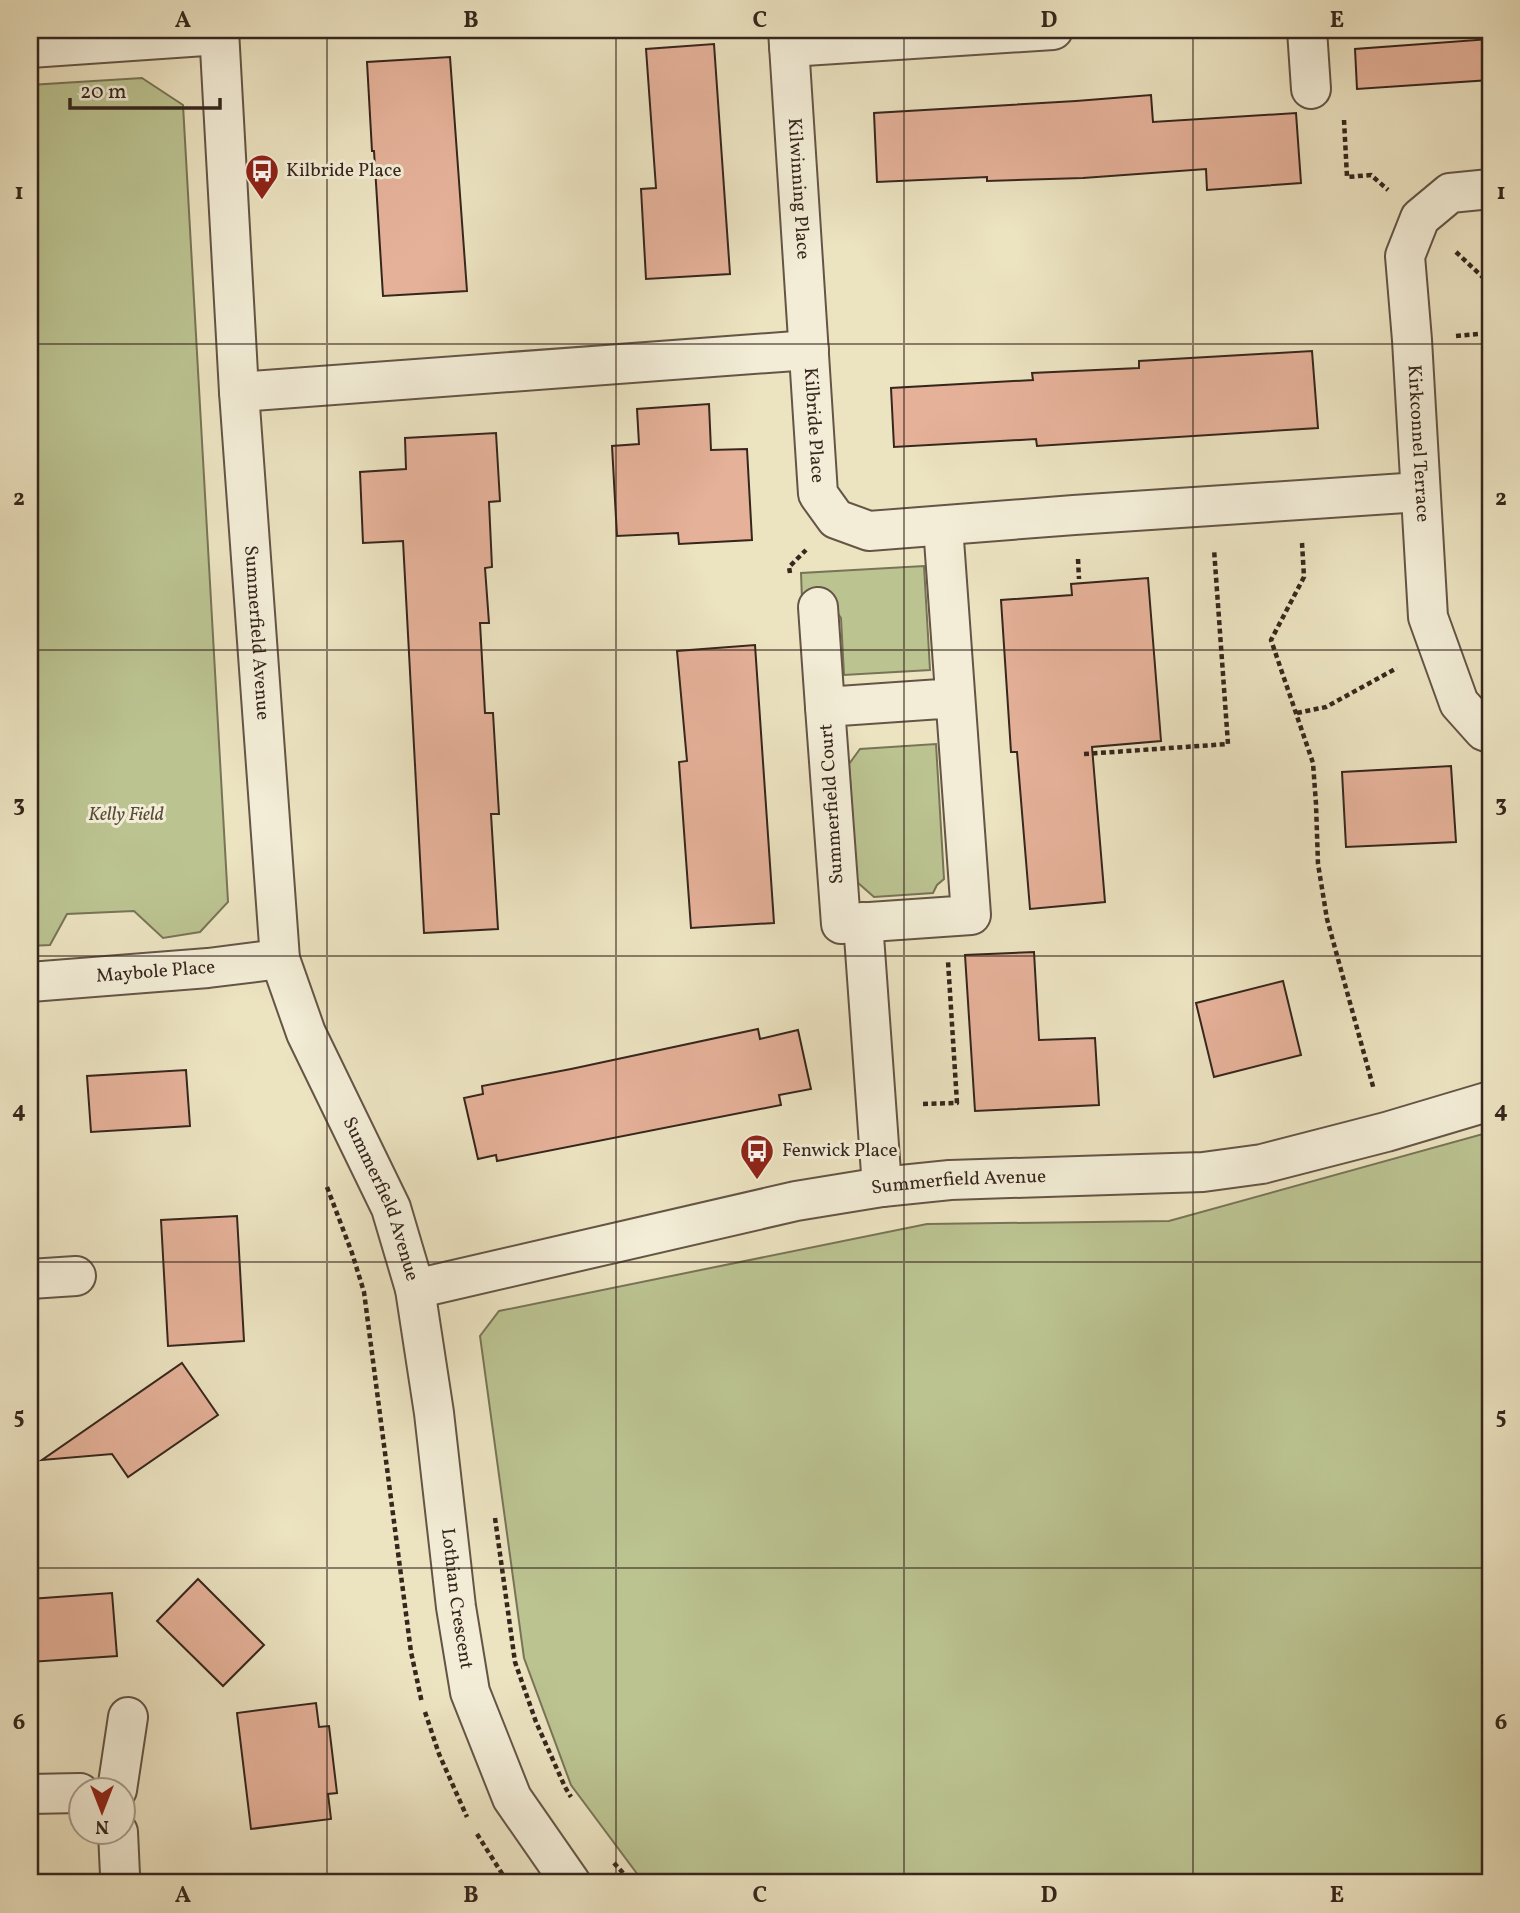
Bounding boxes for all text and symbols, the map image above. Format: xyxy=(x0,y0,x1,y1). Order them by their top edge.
text: A xyxy=(175,5,191,37)
text: B xyxy=(463,5,479,37)
text: C xyxy=(753,5,767,37)
text: D xyxy=(1041,5,1058,37)
text: E xyxy=(1330,5,1344,37)
scale bar xyxy=(70,66,220,110)
text: 20 m xyxy=(80,78,126,107)
street label: Kilwinning Place xyxy=(781,117,816,260)
bus stop icon: Kilbride Place xyxy=(243,152,281,201)
place label: Kilbride Place xyxy=(286,158,402,184)
text: 1 xyxy=(14,177,24,209)
text: 1 xyxy=(1496,177,1506,209)
street label: Kirkconnel Terrace xyxy=(1400,364,1435,523)
street label: Kilbride Place xyxy=(797,367,830,484)
text: 2 xyxy=(13,483,25,515)
text: 2 xyxy=(1495,483,1507,515)
street label: Summerfield Avenue xyxy=(237,545,276,721)
street label: Summerfield Court xyxy=(813,723,851,885)
text: 3 xyxy=(13,789,25,821)
text: 3 xyxy=(1495,789,1507,821)
park label: Kelly Field xyxy=(88,802,164,828)
street label: Maybole Place xyxy=(95,954,217,990)
text: 4 xyxy=(12,1095,26,1127)
text: 4 xyxy=(1494,1095,1508,1127)
street label: Summerfield Avenue xyxy=(336,1113,425,1284)
bus stop icon: Fenwick Place xyxy=(738,1132,776,1181)
place label: Fenwick Place xyxy=(782,1138,898,1164)
street label: Summerfield Avenue xyxy=(869,1164,1046,1202)
text: 5 xyxy=(13,1401,25,1433)
text: 5 xyxy=(1495,1401,1507,1433)
street label: Lothian Crescent xyxy=(434,1527,479,1672)
text: 6 xyxy=(13,1707,25,1739)
text: 6 xyxy=(1495,1707,1507,1739)
north arrow xyxy=(66,1776,136,1846)
text: N xyxy=(95,1813,109,1839)
text: A xyxy=(175,1880,191,1912)
text: B xyxy=(463,1880,479,1912)
text: C xyxy=(753,1880,767,1912)
text: D xyxy=(1041,1880,1058,1912)
text: E xyxy=(1330,1880,1344,1912)

